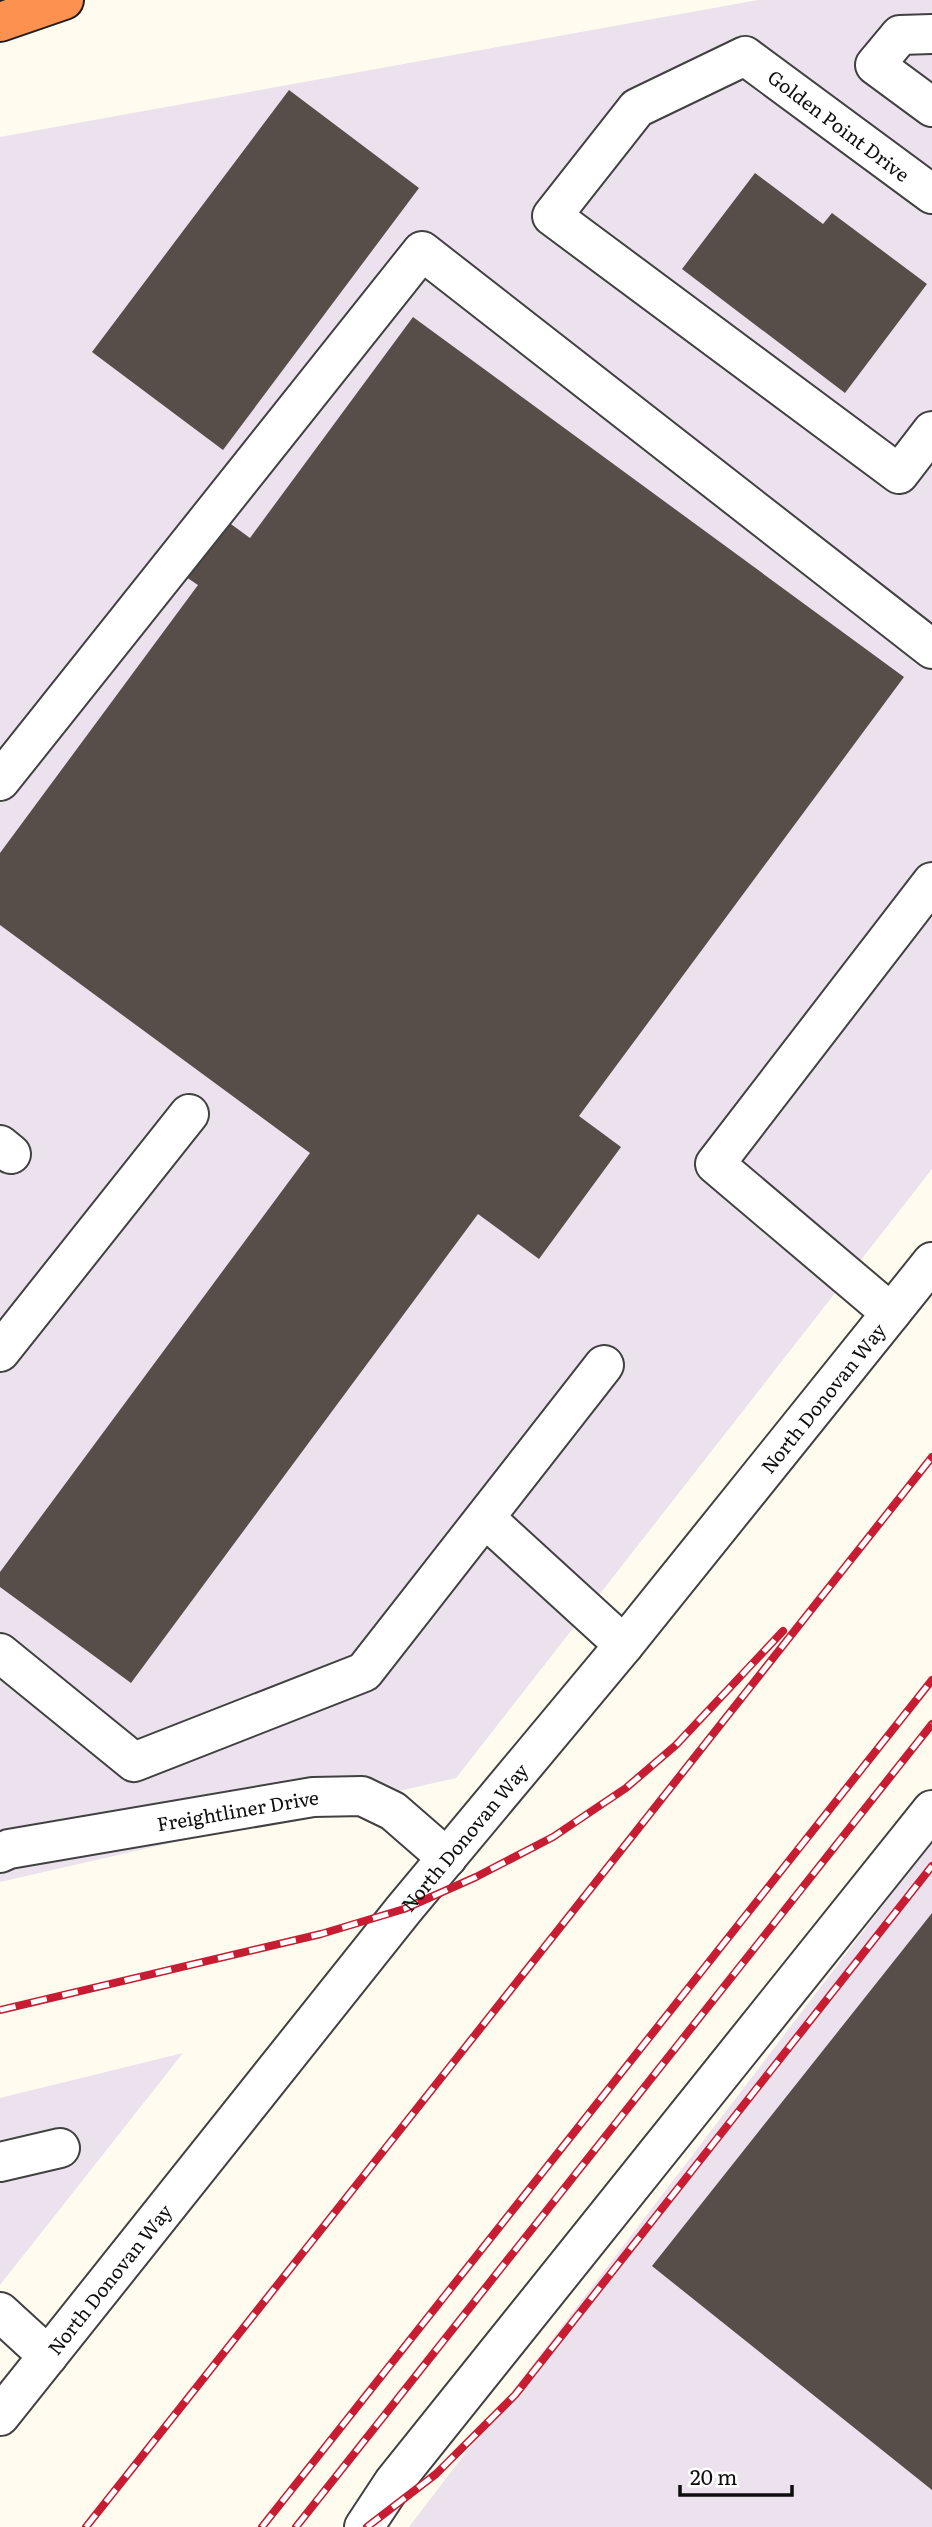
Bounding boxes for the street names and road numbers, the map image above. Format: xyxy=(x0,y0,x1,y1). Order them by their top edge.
street label: Golden Point Drive xyxy=(762,62,916,188)
street label: North Donovan Way xyxy=(754,1317,892,1479)
street label: North Donovan Way xyxy=(394,1757,534,1917)
street label: Freightliner Drive xyxy=(155,1783,319,1837)
street label: North Donovan Way xyxy=(40,2198,178,2361)

